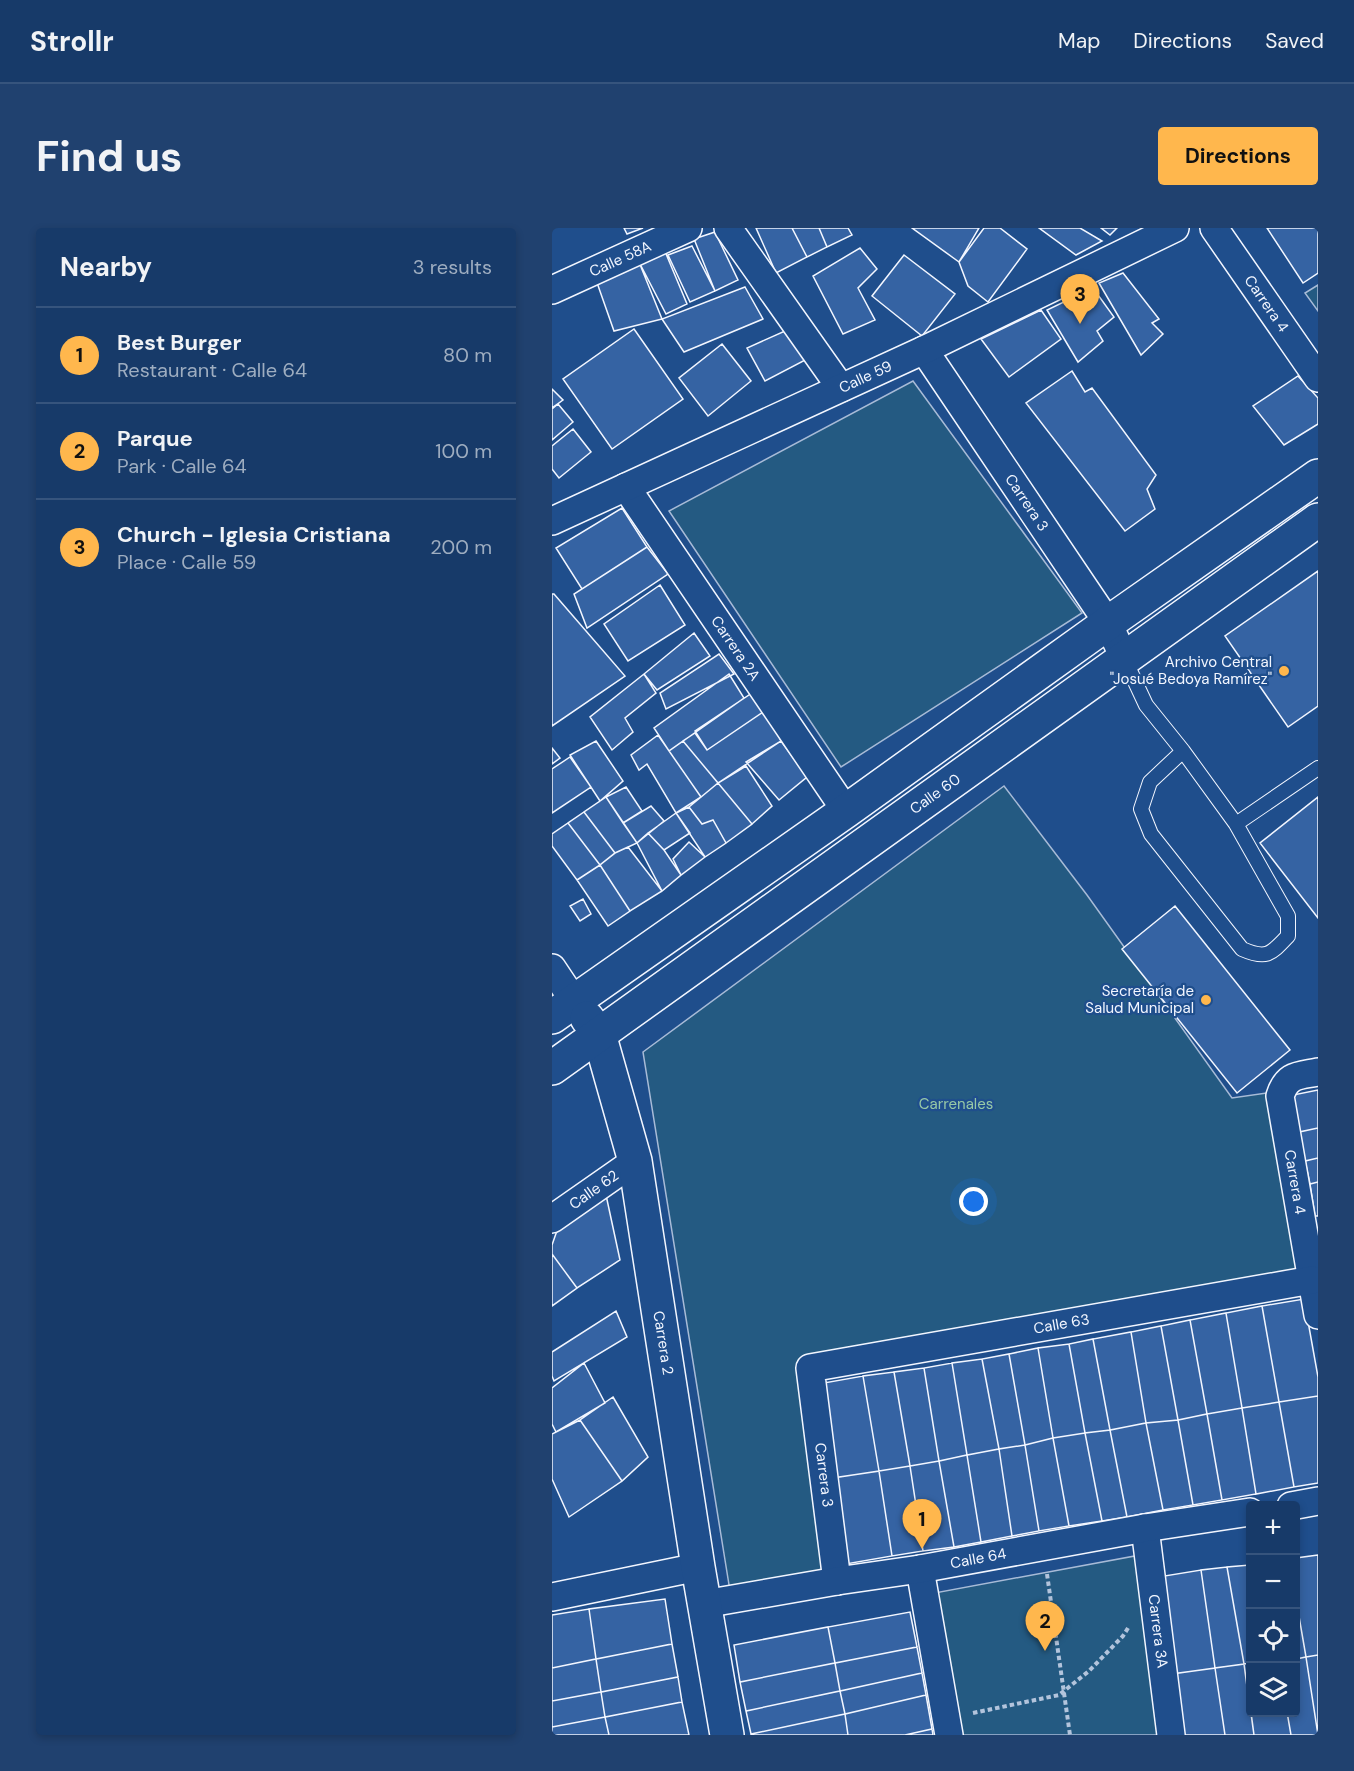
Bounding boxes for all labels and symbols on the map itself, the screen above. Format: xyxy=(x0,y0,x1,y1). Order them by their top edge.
street label: Calle 58A xyxy=(586,236,654,282)
street label: Carrera 4 xyxy=(1240,271,1293,336)
pin: 3 xyxy=(1060,274,1100,324)
street label: Calle 59 xyxy=(836,356,895,398)
street label: Carrera 3 xyxy=(1000,470,1053,535)
street label: Carrera 2A xyxy=(706,612,765,685)
place label: Archivo Central "Josué Bedoya Ramírez" xyxy=(1110,652,1272,689)
marker: Archivo Central "Josué Bedoya Ramírez" xyxy=(1277,664,1291,678)
street label: Calle 60 xyxy=(906,769,964,819)
place label: Secretaría de Salud Municipal xyxy=(1085,981,1194,1018)
marker: Secretaría de Salud Municipal xyxy=(1199,993,1213,1007)
park label: Carrenales xyxy=(919,1094,993,1114)
street label: Carrera 4 xyxy=(1280,1148,1310,1216)
street label: Calle 62 xyxy=(565,1166,622,1214)
your location xyxy=(959,1187,988,1216)
street label: Carrera 2 xyxy=(648,1309,678,1376)
street label: Calle 63 xyxy=(1032,1309,1091,1339)
street label: Carrera 3 xyxy=(810,1442,838,1508)
pin: 1 xyxy=(902,1500,941,1549)
street label: Calle 64 xyxy=(949,1543,1008,1573)
street label: Carrera 3A xyxy=(1143,1593,1173,1669)
pin: 2 xyxy=(1026,1602,1064,1651)

